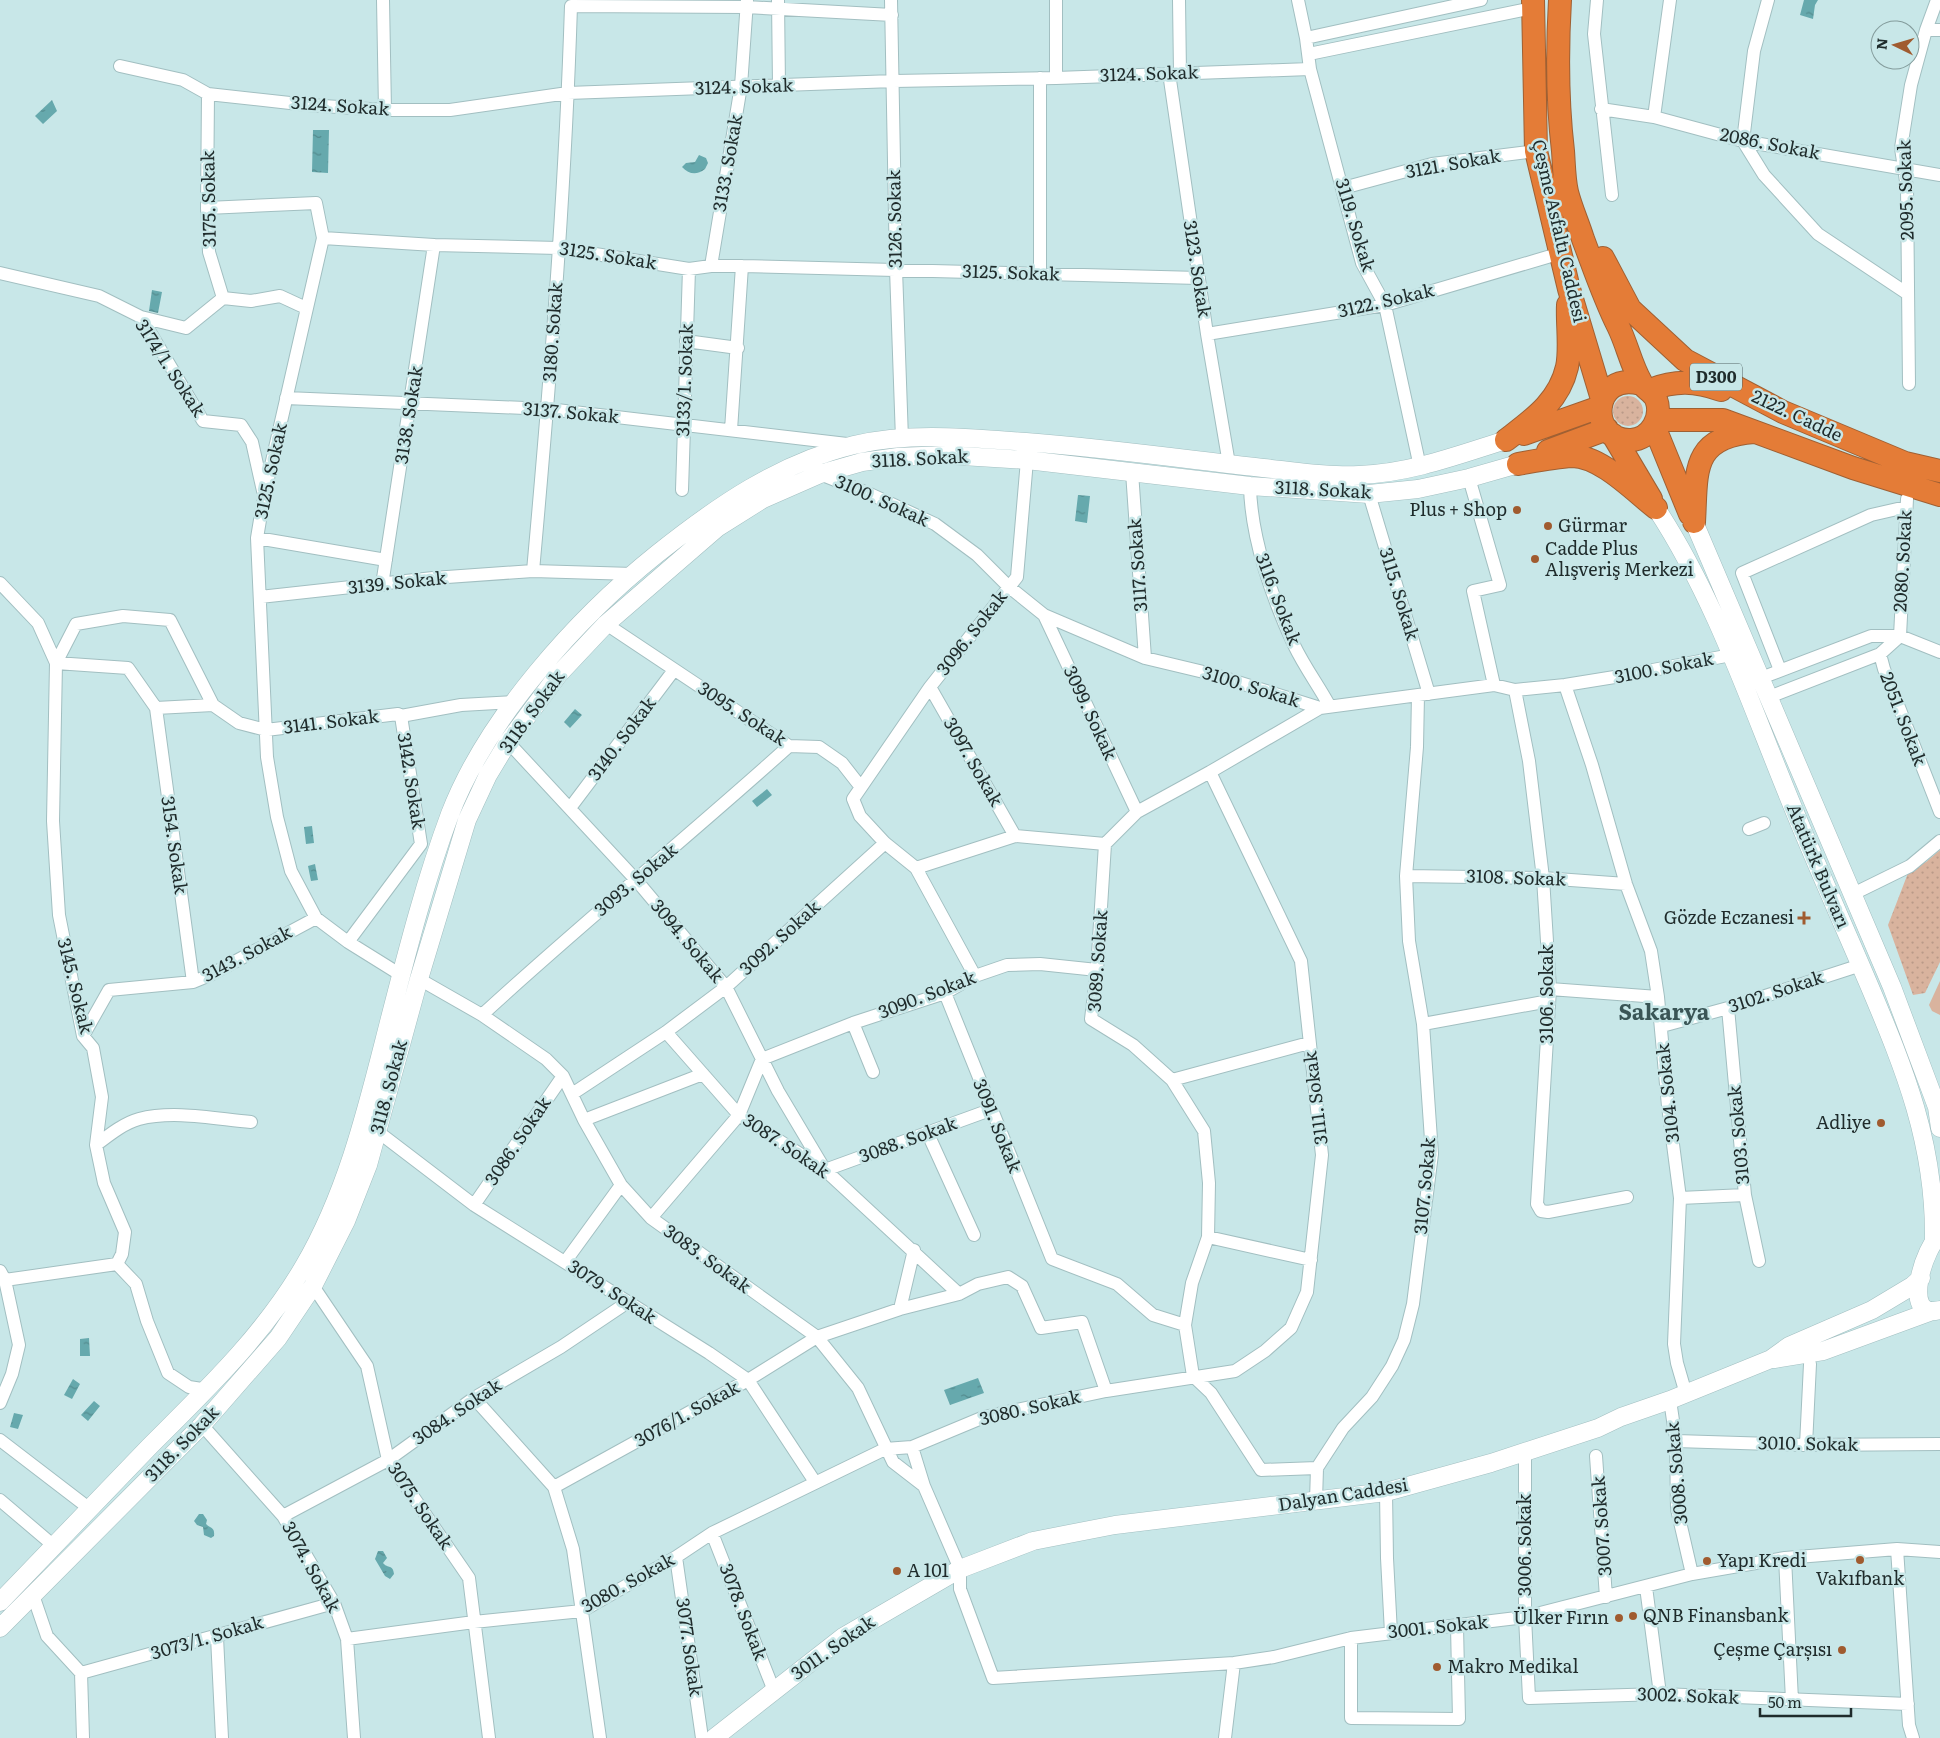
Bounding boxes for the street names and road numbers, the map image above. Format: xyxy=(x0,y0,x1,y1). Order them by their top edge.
street label: 3124. Sokak xyxy=(1099,57,1200,88)
street label: 3124. Sokak xyxy=(694,70,795,101)
street label: 3124. Sokak xyxy=(290,88,391,121)
street label: 3133. Sokak xyxy=(705,111,749,214)
street label: 2086. Sokak xyxy=(1718,120,1824,166)
street label: Çeşme Asfaltı Caddesi xyxy=(1526,136,1595,325)
street label: 2095. Sokak xyxy=(1889,138,1920,241)
street label: 3121. Sokak xyxy=(1403,141,1503,184)
street label: 3175. Sokak xyxy=(193,149,222,248)
street label: 3126. Sokak xyxy=(879,169,908,268)
street label: 3119. Sokak xyxy=(1329,175,1384,275)
street label: 3123. Sokak xyxy=(1177,218,1220,320)
street label: 3125. Sokak xyxy=(558,234,660,276)
street label: 3125. Sokak xyxy=(962,256,1061,287)
street label: 3122. Sokak xyxy=(1335,275,1437,324)
street label: 3180. Sokak xyxy=(535,280,569,383)
street label: 3174/1. Sokak xyxy=(130,313,214,422)
street label: 3133/1. Sokak xyxy=(668,322,699,437)
street label: 3138. Sokak xyxy=(386,363,429,466)
road number: D300 xyxy=(1690,364,1742,391)
street label: 2122. Cadde xyxy=(1748,382,1847,447)
street label: 3137. Sokak xyxy=(522,394,621,429)
street label: 3125. Sokak xyxy=(246,419,293,521)
street label: 3118. Sokak xyxy=(871,441,970,474)
street label: 3100. Sokak xyxy=(831,467,935,533)
street label: 3118. Sokak xyxy=(1274,472,1373,505)
street label: 2080. Sokak xyxy=(1885,508,1918,613)
street label: 3117. Sokak xyxy=(1120,517,1153,613)
street label: 3115. Sokak xyxy=(1374,544,1428,644)
street label: 3116. Sokak xyxy=(1250,549,1310,649)
street label: 3139. Sokak xyxy=(346,563,448,600)
street label: 3096. Sokak xyxy=(929,583,1013,680)
street label: 3100. Sokak xyxy=(1612,644,1716,689)
street label: 3100. Sokak xyxy=(1200,658,1304,713)
street label: 3099. Sokak xyxy=(1058,661,1125,765)
street label: 3118. Sokak xyxy=(491,663,571,758)
street label: 2051. Sokak xyxy=(1874,668,1935,770)
street label: 3095. Sokak xyxy=(693,674,793,752)
street label: 3140. Sokak xyxy=(580,690,662,786)
street label: 3141. Sokak xyxy=(282,701,381,740)
street label: 3097. Sokak xyxy=(938,712,1011,812)
street label: 3142. Sokak xyxy=(392,730,434,832)
street label: 3154. Sokak xyxy=(155,794,196,896)
street label: Atatürk Bulvarı xyxy=(1781,799,1858,932)
street label: 3093. Sokak xyxy=(587,835,683,922)
street label: 3108. Sokak xyxy=(1466,861,1567,892)
street label: 3094. Sokak xyxy=(645,892,732,988)
street label: 3092. Sokak xyxy=(733,892,826,981)
street label: 3089. Sokak xyxy=(1079,908,1114,1013)
street label: 3143. Sokak xyxy=(197,917,297,988)
street label: 3145. Sokak xyxy=(52,935,102,1037)
street label: 3106. Sokak xyxy=(1532,943,1559,1044)
street label: 3090. Sokak xyxy=(874,962,980,1025)
street label: 3102. Sokak xyxy=(1724,962,1828,1019)
street label: 3118. Sokak xyxy=(362,1035,413,1137)
street label: 3104. Sokak xyxy=(1648,1041,1685,1144)
street label: 3111. Sokak xyxy=(1295,1049,1334,1146)
street label: 3091. Sokak xyxy=(967,1074,1030,1177)
street label: 3103. Sokak xyxy=(1720,1083,1755,1186)
street label: 3086. Sokak xyxy=(477,1089,557,1190)
street label: 3087. Sokak xyxy=(738,1106,836,1184)
street label: 3088. Sokak xyxy=(855,1108,961,1169)
street label: 3107. Sokak xyxy=(1406,1135,1441,1235)
street label: 3083. Sokak xyxy=(659,1217,758,1299)
street label: 3079. Sokak xyxy=(563,1252,663,1330)
street label: 3084. Sokak xyxy=(406,1370,507,1451)
street label: 3076/1. Sokak xyxy=(629,1372,745,1453)
street label: 3080. Sokak xyxy=(977,1382,1084,1431)
street label: 3118. Sokak xyxy=(138,1398,225,1487)
street label: 3008. Sokak xyxy=(1657,1420,1693,1525)
street label: 3010. Sokak xyxy=(1758,1428,1859,1457)
street label: 3075. Sokak xyxy=(382,1456,461,1555)
street label: Dalyan Caddesi xyxy=(1276,1470,1410,1517)
street label: 3007. Sokak xyxy=(1583,1474,1617,1577)
street label: 3006. Sokak xyxy=(1510,1493,1537,1596)
street label: 3074. Sokak xyxy=(276,1516,349,1618)
street label: 3080. Sokak xyxy=(576,1544,680,1618)
street label: 3078. Sokak xyxy=(714,1559,776,1665)
street label: 3077. Sokak xyxy=(670,1596,711,1699)
street label: 3073/1. Sokak xyxy=(147,1607,267,1665)
street label: 3011. Sokak xyxy=(785,1607,880,1686)
street label: 3001. Sokak xyxy=(1387,1607,1490,1644)
street label: 3002. Sokak xyxy=(1637,1679,1740,1710)

